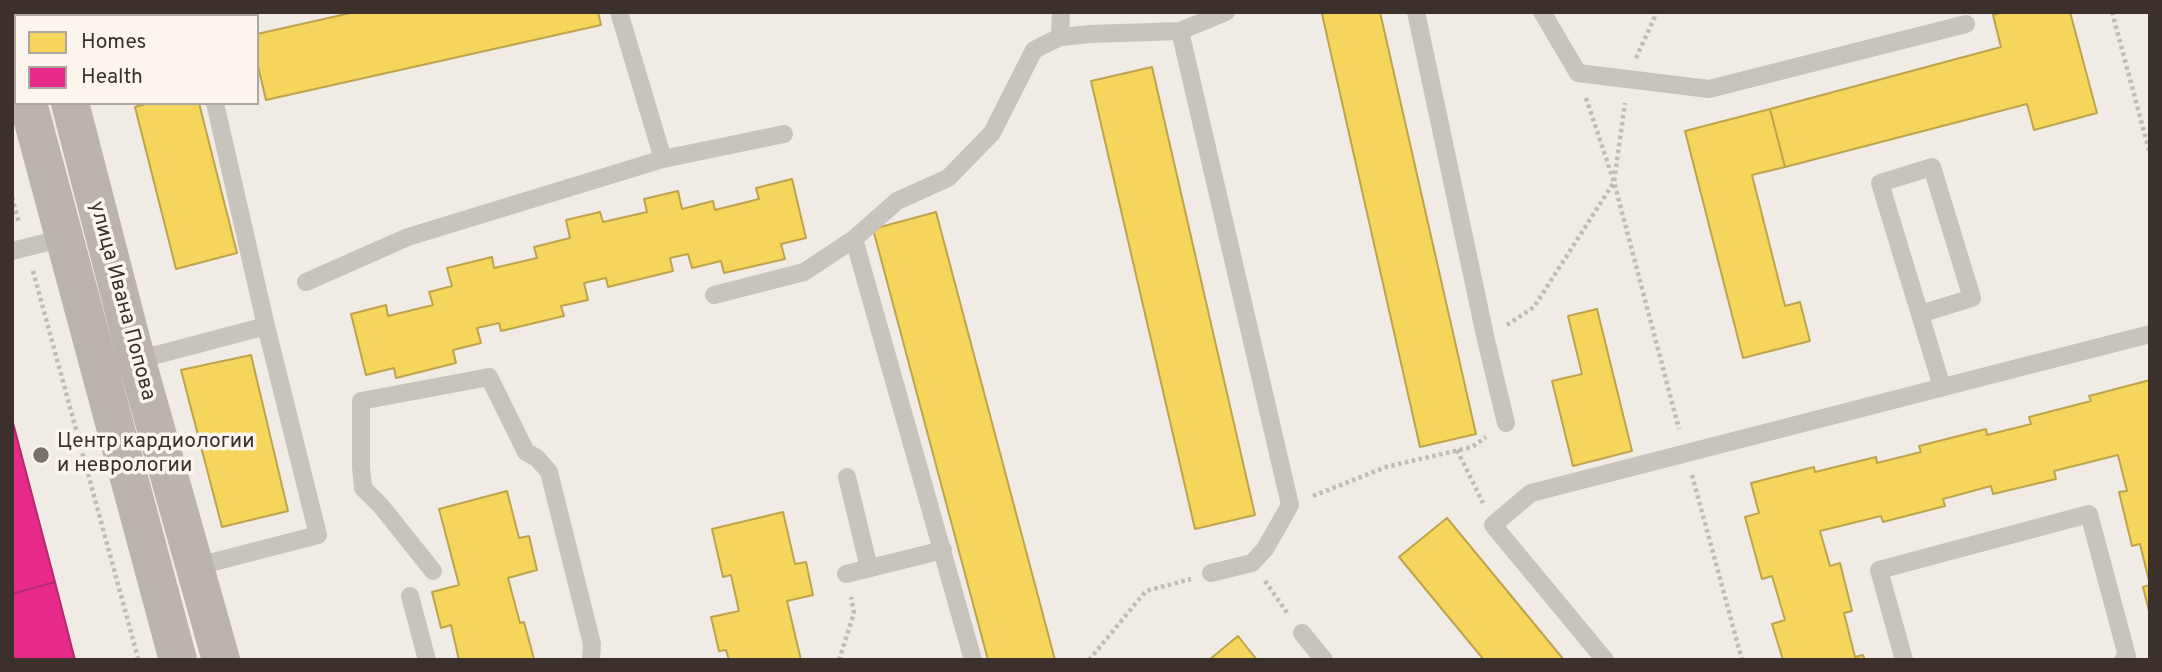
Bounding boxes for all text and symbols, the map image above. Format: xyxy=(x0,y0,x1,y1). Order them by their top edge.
legend xyxy=(14,14,259,105)
text: Homes xyxy=(81,29,146,56)
text: Health xyxy=(81,64,143,91)
street label: улица Ивана Попова xyxy=(82,199,160,403)
place label: Центр кардиологии и неврологии xyxy=(57,430,255,480)
marker: Центр кардиологии и неврологии xyxy=(31,445,51,465)

